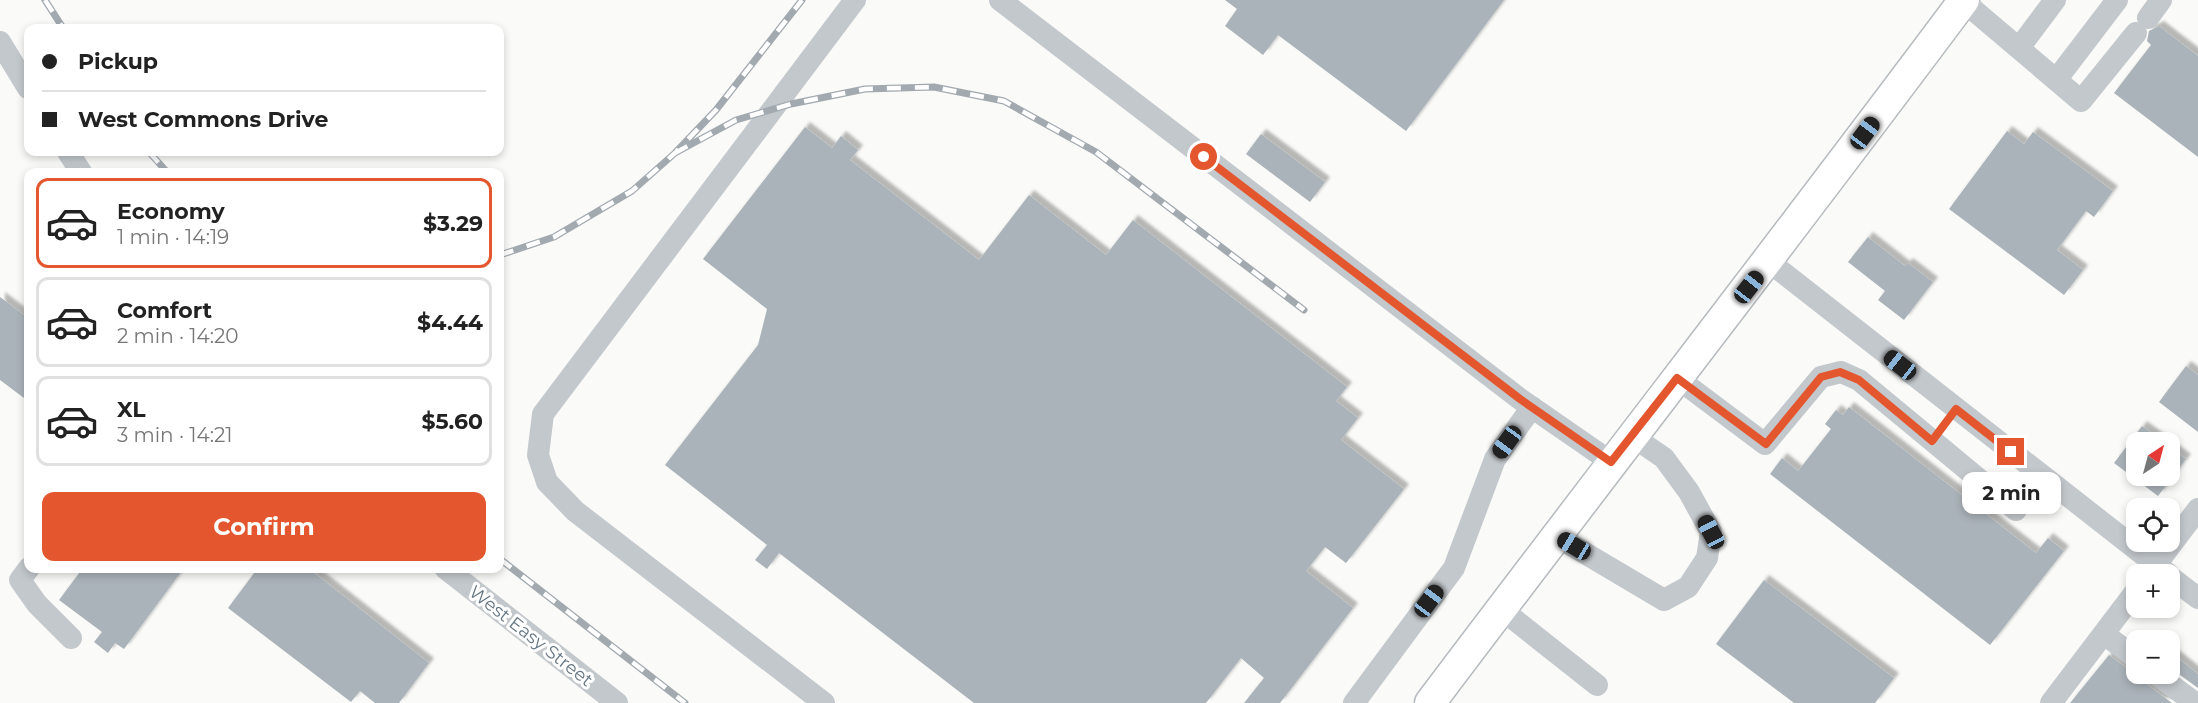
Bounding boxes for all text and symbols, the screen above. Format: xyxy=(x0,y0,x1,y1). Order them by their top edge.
text: Pickup xyxy=(78,48,158,75)
text: West Commons Drive xyxy=(78,106,328,133)
car xyxy=(1847,113,1883,153)
route start xyxy=(1190,143,1217,170)
icon: car xyxy=(45,196,99,250)
text: Economy xyxy=(117,198,225,225)
text: $3.29 xyxy=(423,210,483,237)
text: 1 min · 14:19 xyxy=(117,225,229,249)
car xyxy=(1731,267,1767,307)
icon: car xyxy=(45,295,99,349)
text: Comfort xyxy=(117,297,212,324)
text: $4.44 xyxy=(417,309,483,336)
text: 2 min · 14:20 xyxy=(117,324,239,348)
car xyxy=(1880,347,1920,383)
icon: car xyxy=(45,394,99,448)
text: XL xyxy=(117,396,146,423)
text: $5.60 xyxy=(421,408,483,435)
car xyxy=(1489,422,1525,462)
text: 3 min · 14:21 xyxy=(117,423,233,447)
north arrow xyxy=(2126,432,2180,486)
map controls xyxy=(2126,432,2180,684)
route end xyxy=(1997,438,2024,465)
callout: 2 min xyxy=(1962,473,2060,515)
text: 2 min xyxy=(1982,481,2041,505)
button: Confirm xyxy=(42,492,486,561)
button: locate xyxy=(2126,498,2180,552)
car xyxy=(1695,512,1727,552)
car xyxy=(1554,529,1594,563)
button: + xyxy=(2126,564,2180,618)
street label: West Easy Street xyxy=(465,581,597,691)
car xyxy=(1411,581,1447,621)
button: − xyxy=(2126,630,2180,684)

